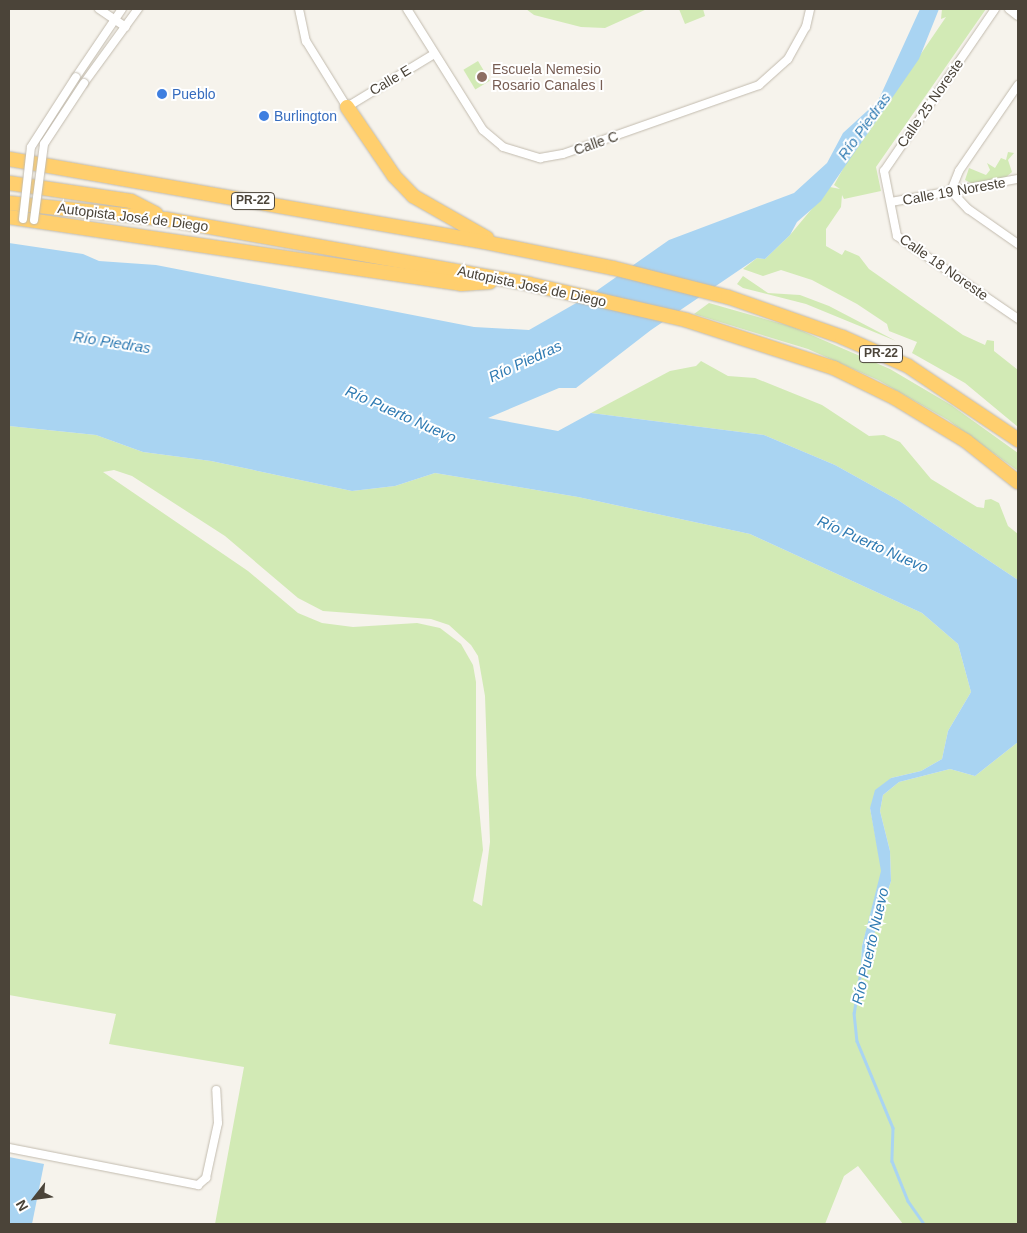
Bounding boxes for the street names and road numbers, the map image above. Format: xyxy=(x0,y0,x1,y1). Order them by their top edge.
street label: Calle 25 Noreste xyxy=(893,55,967,151)
street label: Calle E xyxy=(366,61,414,99)
street label: Calle C xyxy=(572,128,620,158)
street label: Calle 19 Noreste xyxy=(901,174,1007,208)
road number: PR-22 xyxy=(230,192,276,210)
street label: Autopista José de Diego xyxy=(57,199,209,235)
street label: Calle 18 Noreste xyxy=(896,230,992,304)
street label: Autopista José de Diego xyxy=(456,262,608,310)
road number: PR-22 xyxy=(858,344,904,364)

